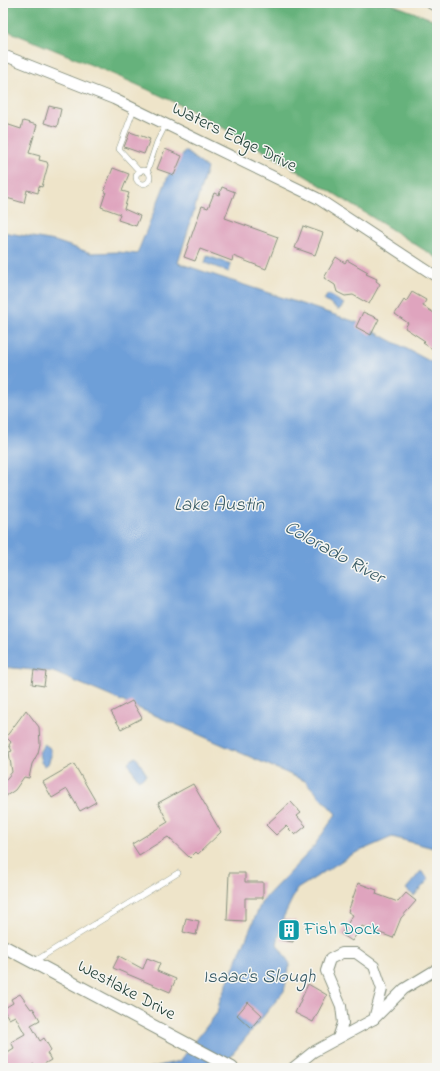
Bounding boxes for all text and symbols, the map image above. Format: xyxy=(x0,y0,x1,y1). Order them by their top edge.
street label: Waters Edge Drive xyxy=(167,96,302,181)
water label: Lake Austin xyxy=(174,492,265,519)
water label: Colorado River xyxy=(279,514,391,593)
building icon: Fish Dock xyxy=(276,917,302,943)
place label: Fish Dock xyxy=(303,917,380,943)
street label: Westlake Drive xyxy=(72,954,181,1028)
water label: Isaac's Slough xyxy=(203,964,316,992)

